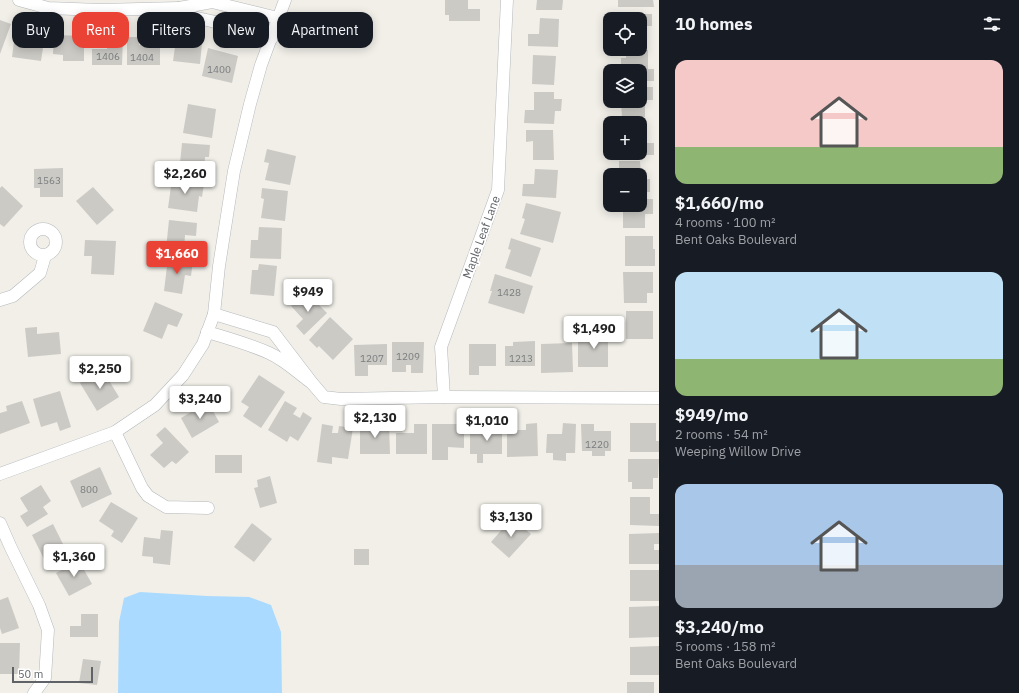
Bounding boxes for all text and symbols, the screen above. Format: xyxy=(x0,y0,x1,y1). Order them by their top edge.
chip: Buy xyxy=(12,12,64,48)
chip: Rent xyxy=(72,12,129,48)
chip: Filters xyxy=(137,12,205,48)
chip: New xyxy=(213,12,269,48)
chip: Apartment xyxy=(277,12,373,48)
map controls xyxy=(603,12,647,212)
button: locate xyxy=(603,12,647,56)
text: 10 homes xyxy=(675,13,752,35)
icon: filters xyxy=(981,13,1003,35)
house number: 1406 xyxy=(96,50,120,63)
house number: 1404 xyxy=(130,51,154,64)
house number: 1400 xyxy=(207,63,231,76)
button: layers xyxy=(603,64,647,108)
icon: home xyxy=(803,86,875,158)
button: + xyxy=(603,116,647,160)
pin: $2,260 xyxy=(152,161,218,195)
text: $2,260 xyxy=(163,165,207,182)
button: − xyxy=(603,168,647,212)
house number: 1563 xyxy=(37,174,61,187)
text: $1,660/mo xyxy=(675,192,764,214)
street label: Maple Leaf Lane xyxy=(459,193,503,281)
text: 4 rooms · 100 m² xyxy=(675,214,776,231)
text: Bent Oaks Boulevard xyxy=(675,231,797,248)
pin: $1,660 xyxy=(144,241,210,275)
text: $1,660 xyxy=(155,245,199,262)
pin: $949 xyxy=(284,279,332,313)
text: $949 xyxy=(292,283,324,300)
house number: 1428 xyxy=(497,286,521,299)
icon: home xyxy=(803,298,875,370)
pin: $1,490 xyxy=(561,316,627,350)
text: $1,490 xyxy=(572,320,616,337)
house number: 1209 xyxy=(396,350,420,363)
house number: 1207 xyxy=(360,352,384,365)
house number: 1213 xyxy=(509,352,533,365)
pin: $2,250 xyxy=(67,356,133,390)
text: $2,250 xyxy=(78,360,122,377)
pin: $3,240 xyxy=(167,386,233,420)
text: $3,240 xyxy=(178,390,222,407)
text: $949/mo xyxy=(675,404,748,426)
pin: $2,130 xyxy=(342,405,408,439)
pin: $1,010 xyxy=(454,408,520,442)
text: $2,130 xyxy=(353,409,397,426)
text: $1,010 xyxy=(465,412,509,429)
text: 2 rooms · 54 m² xyxy=(675,426,768,443)
house number: 1220 xyxy=(585,438,609,451)
text: Weeping Willow Drive xyxy=(675,443,801,460)
house number: 800 xyxy=(80,483,98,496)
pin: $3,130 xyxy=(478,504,544,538)
text: $3,130 xyxy=(489,508,533,525)
icon: home xyxy=(803,510,875,582)
pin: $1,360 xyxy=(41,544,107,578)
text: $1,360 xyxy=(52,548,96,565)
text: $3,240/mo xyxy=(675,616,764,638)
text: 5 rooms · 158 m² xyxy=(675,638,776,655)
text: Bent Oaks Boulevard xyxy=(675,655,797,672)
scale bar xyxy=(12,665,93,684)
text: 50 m xyxy=(18,667,43,681)

